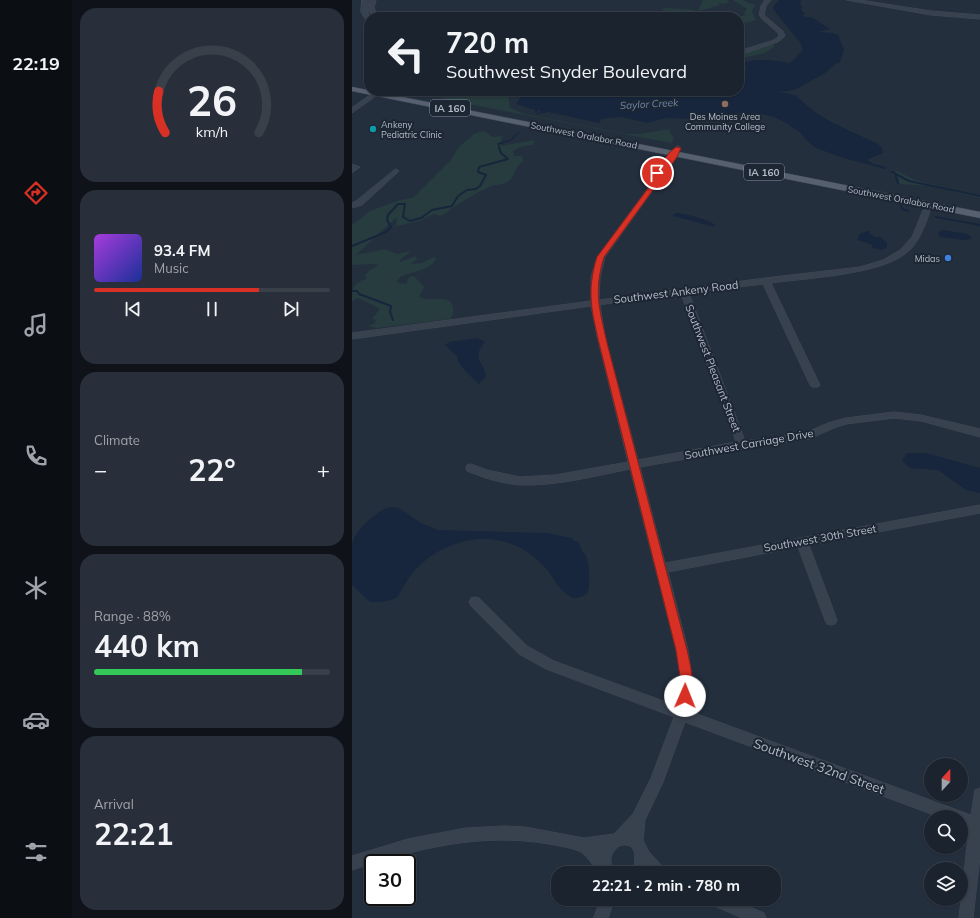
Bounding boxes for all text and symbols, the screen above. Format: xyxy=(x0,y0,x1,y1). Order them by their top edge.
text: 720 m xyxy=(446,25,529,60)
icon: left xyxy=(380,28,432,80)
text: 22:19 xyxy=(12,52,60,75)
text: Southwest Snyder Boulevard xyxy=(446,60,687,83)
text: 26 xyxy=(187,74,237,126)
water label: Saylor Creek xyxy=(620,96,679,112)
marker: Des Moines Area Community College xyxy=(720,99,730,109)
road number: IA 160 xyxy=(430,100,470,116)
place label: Des Moines Area Community College xyxy=(685,111,765,133)
place label: Ankeny Pediatric Clinic xyxy=(381,119,443,140)
street label: Southwest Oralabor Road xyxy=(530,119,638,151)
text: km/h xyxy=(196,123,228,141)
marker: Ankeny Pediatric Clinic xyxy=(368,124,378,134)
pin xyxy=(640,156,674,190)
icon: arrive xyxy=(646,162,668,184)
road number: IA 160 xyxy=(744,164,784,180)
icon: directions xyxy=(22,179,50,207)
street label: Southwest Oralabor Road xyxy=(847,183,955,215)
text: 93.4 FM xyxy=(154,241,210,260)
place label: Midas xyxy=(915,253,940,264)
marker: Midas xyxy=(943,253,953,263)
text: Music xyxy=(154,260,189,276)
street label: Southwest Ankeny Road xyxy=(613,277,739,307)
icon: previous xyxy=(122,298,144,320)
icon: pause xyxy=(201,298,223,320)
icon: next xyxy=(280,298,302,320)
street label: Southwest Pleasant Street xyxy=(682,302,744,434)
icon: music xyxy=(22,311,50,339)
street label: Southwest Carriage Drive xyxy=(684,426,814,462)
text: Climate xyxy=(94,432,140,448)
icon: phone xyxy=(22,442,50,470)
text: 22° xyxy=(188,451,236,489)
text: − xyxy=(94,456,107,484)
text: + xyxy=(317,456,330,484)
street label: Southwest 30th Street xyxy=(763,521,878,555)
icon: climate xyxy=(22,574,50,602)
text: Range · 88% xyxy=(94,608,171,624)
text: 440 km xyxy=(94,627,200,665)
position arrow xyxy=(664,675,706,717)
icon: car xyxy=(22,706,50,734)
street label: Southwest 32nd Street xyxy=(751,735,887,797)
north arrow xyxy=(924,758,968,802)
map controls xyxy=(924,758,968,906)
text: Arrival xyxy=(94,796,134,812)
button: search xyxy=(924,810,968,854)
text: 22:21 xyxy=(94,815,173,853)
icon: filters xyxy=(22,838,50,866)
speed limit sign: 30 xyxy=(364,854,416,906)
button: layers xyxy=(924,862,968,906)
text: 22:21 · 2 min · 780 m xyxy=(592,876,740,895)

